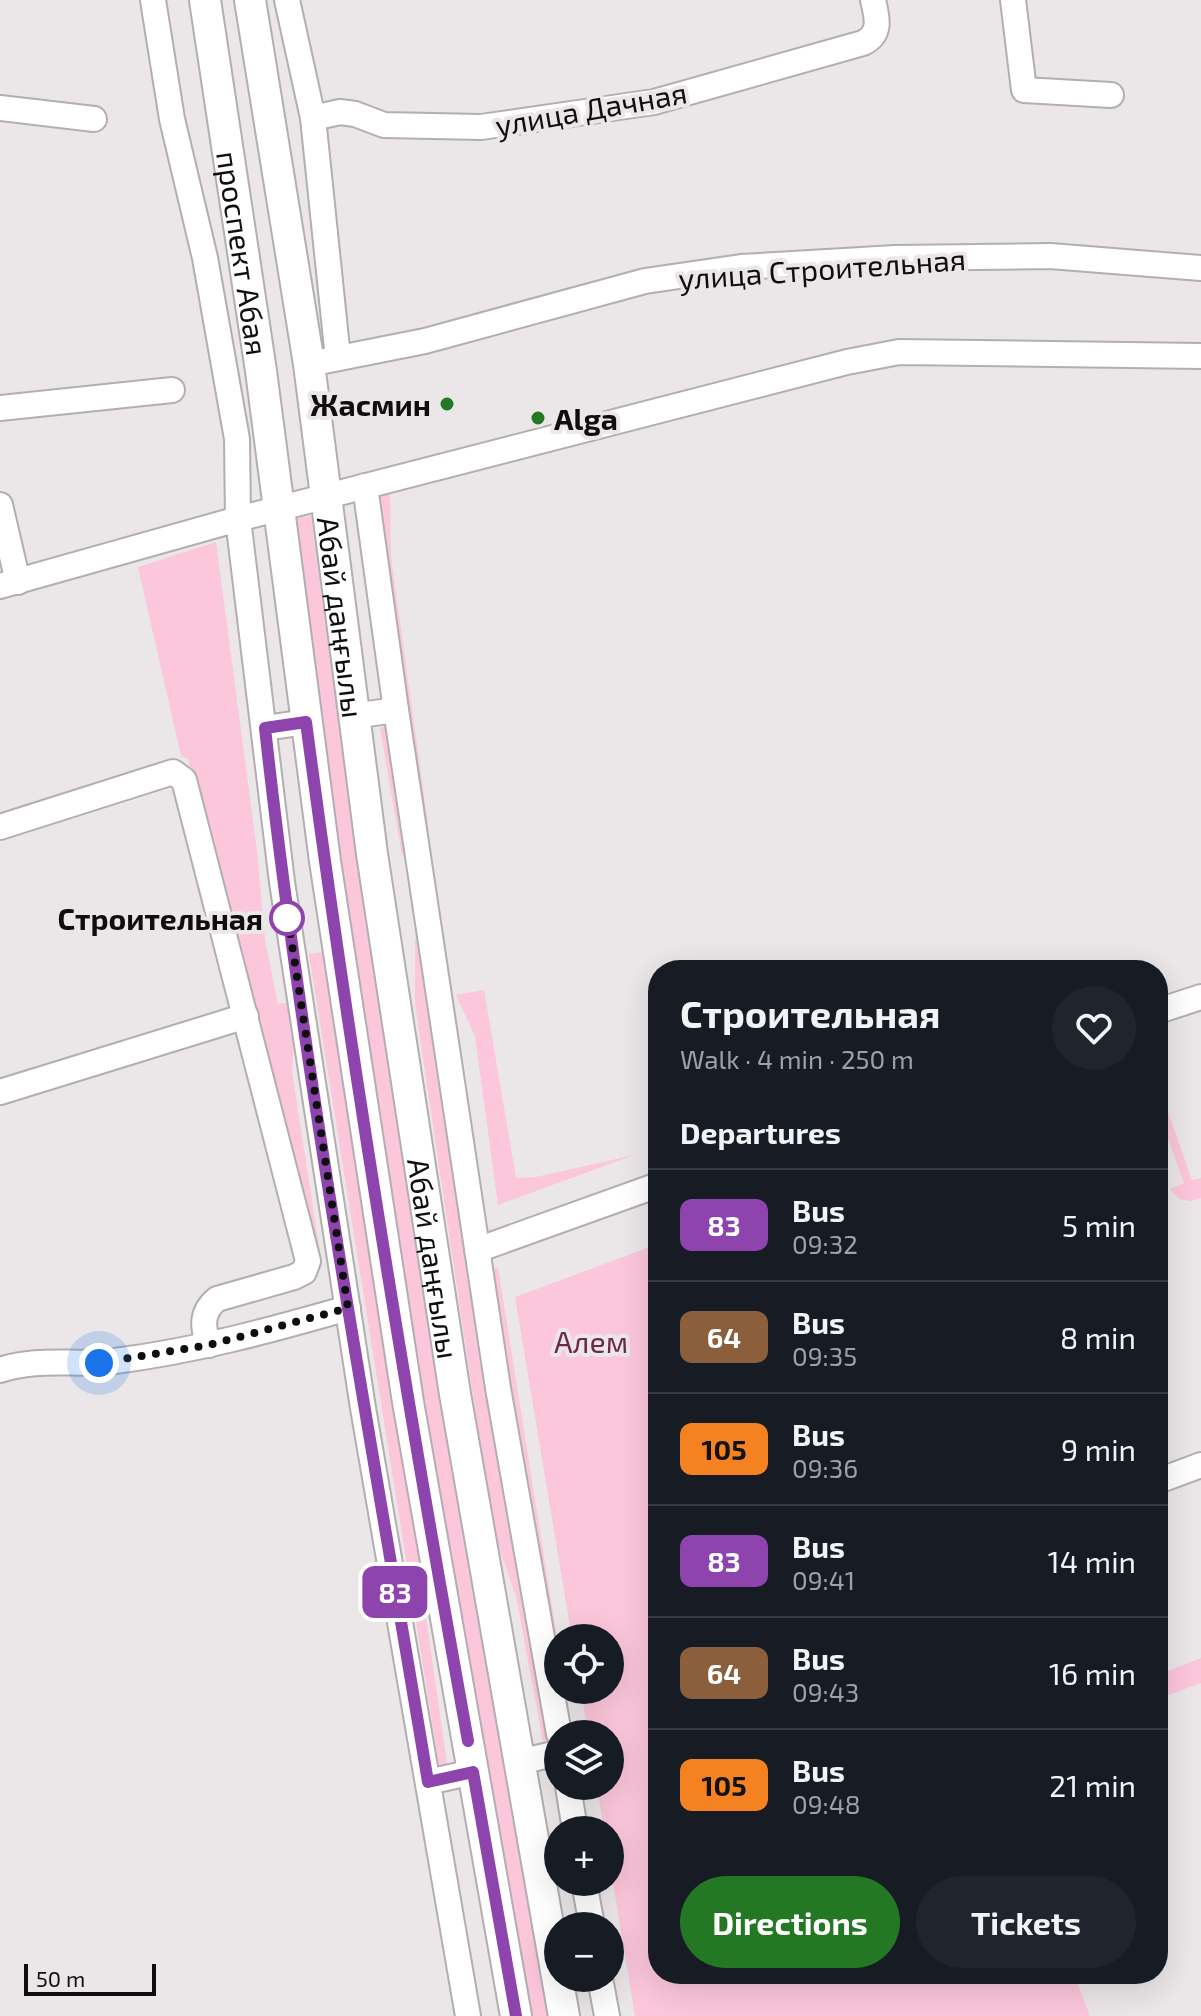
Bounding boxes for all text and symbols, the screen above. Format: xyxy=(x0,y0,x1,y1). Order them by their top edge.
street label: улица Дачная xyxy=(492,73,690,144)
street label: проспект Абая xyxy=(210,148,276,358)
street label: улица Строительная xyxy=(677,240,967,297)
place label: Жасмин xyxy=(310,386,431,422)
marker: Жасмин xyxy=(438,395,456,413)
place label: Alga xyxy=(554,400,618,436)
marker: Alga xyxy=(529,409,547,427)
street label: Абай даңғылы xyxy=(311,514,372,720)
place label: Строительная xyxy=(57,900,263,936)
marker: Строительная xyxy=(270,901,304,935)
button: heart xyxy=(1052,986,1136,1070)
text: Строительная xyxy=(680,990,940,1036)
text: Walk · 4 min · 250 m xyxy=(680,1043,914,1074)
text: Departures xyxy=(680,1114,841,1150)
street label: Абай даңғылы xyxy=(401,1156,467,1361)
text: Bus xyxy=(792,1192,845,1228)
text: 5 min xyxy=(1062,1207,1136,1243)
text: 83 xyxy=(707,1208,741,1242)
text: 09:32 xyxy=(792,1228,858,1259)
text: Bus xyxy=(792,1304,845,1340)
text: 8 min xyxy=(1060,1319,1136,1355)
text: 64 xyxy=(707,1320,741,1354)
park label: Алем xyxy=(554,1323,628,1359)
text: 09:35 xyxy=(792,1340,857,1371)
your location xyxy=(79,1343,119,1383)
text: Bus xyxy=(792,1416,845,1452)
text: 9 min xyxy=(1061,1431,1136,1467)
text: 105 xyxy=(701,1432,747,1466)
text: 09:36 xyxy=(792,1452,858,1483)
text: Bus xyxy=(792,1528,845,1564)
text: 14 min xyxy=(1048,1543,1136,1579)
text: 83 xyxy=(707,1544,741,1578)
text: 09:41 xyxy=(792,1564,855,1595)
line badge: 83 xyxy=(359,1566,431,1618)
text: 83 xyxy=(378,1575,412,1609)
map controls xyxy=(544,1624,624,1992)
button: locate xyxy=(544,1624,624,1704)
text: Bus xyxy=(792,1640,845,1676)
text: 16 min xyxy=(1049,1655,1136,1691)
text: 64 xyxy=(707,1656,741,1690)
text: 09:43 xyxy=(792,1676,859,1707)
button: layers xyxy=(544,1720,624,1800)
text: Bus xyxy=(792,1752,845,1788)
text: 21 min xyxy=(1049,1767,1136,1803)
text: 105 xyxy=(701,1768,747,1802)
text: 09:48 xyxy=(792,1788,860,1819)
button: + xyxy=(544,1816,624,1896)
button: Directions xyxy=(680,1876,900,1968)
button: Tickets xyxy=(916,1876,1136,1968)
button: − xyxy=(544,1912,624,1992)
scale bar xyxy=(24,1960,156,1996)
text: 50 m xyxy=(36,1965,85,1991)

